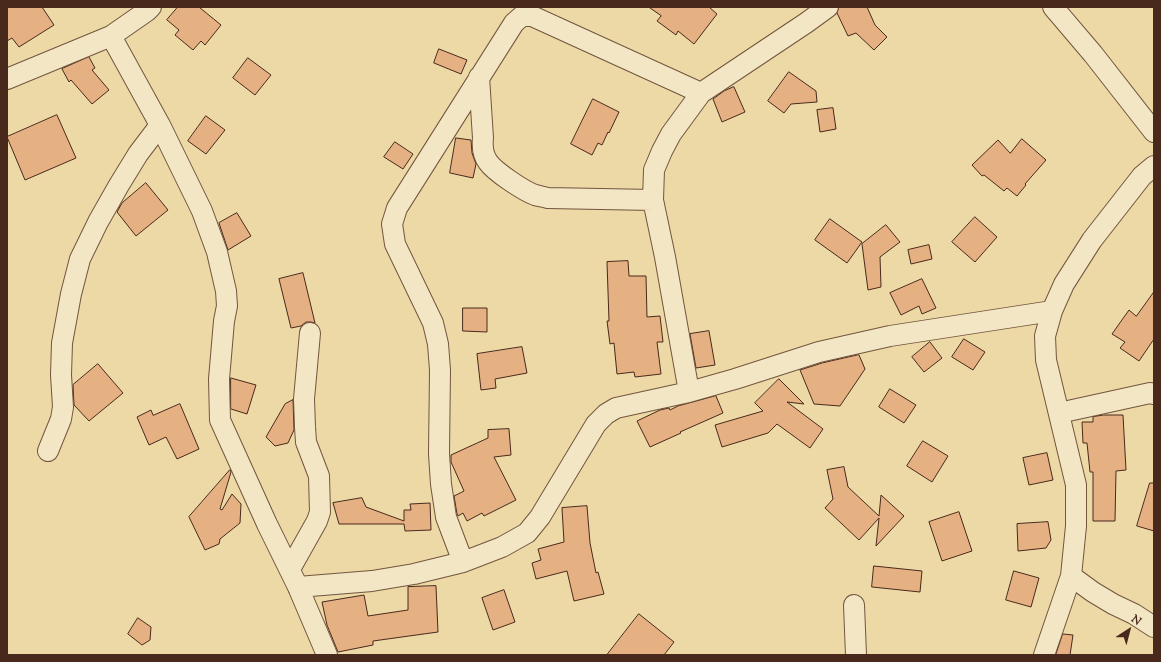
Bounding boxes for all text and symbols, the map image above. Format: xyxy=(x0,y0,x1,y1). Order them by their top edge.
north arrow xyxy=(1109,610,1149,650)
text: N xyxy=(1128,611,1144,629)

